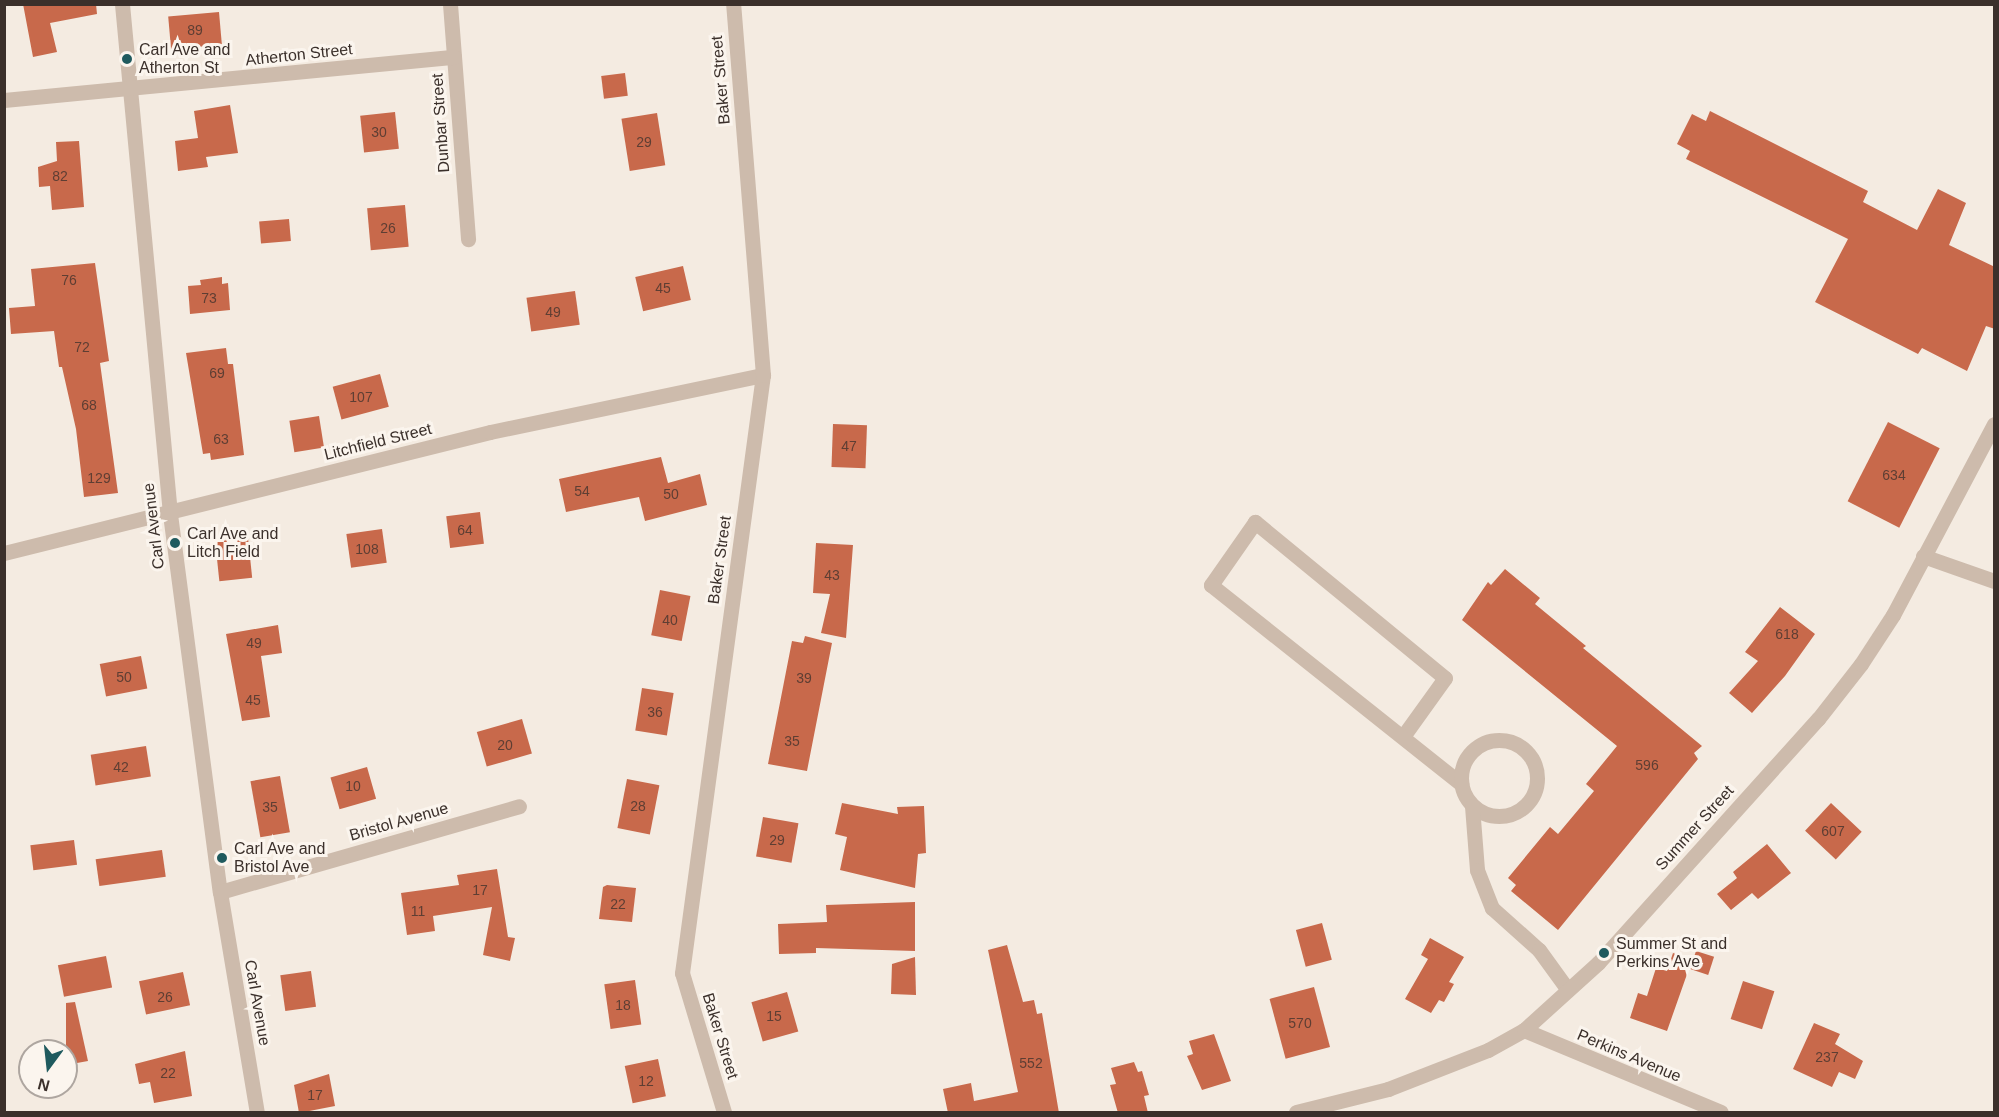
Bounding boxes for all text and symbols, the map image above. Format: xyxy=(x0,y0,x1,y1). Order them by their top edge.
house number: 89 xyxy=(187,22,203,38)
street label: Baker Street xyxy=(708,35,734,125)
place label: Carl Ave and Atherton St xyxy=(139,40,231,78)
street label: Atherton Street xyxy=(244,40,354,70)
marker: Carl Ave and Atherton St xyxy=(120,52,134,66)
street label: Dunbar Street xyxy=(428,73,454,173)
house number: 30 xyxy=(371,124,387,140)
house number: 29 xyxy=(636,134,652,150)
house number: 82 xyxy=(52,168,68,184)
house number: 26 xyxy=(380,220,396,236)
house number: 76 xyxy=(61,272,77,288)
house number: 45 xyxy=(655,280,671,296)
house number: 73 xyxy=(201,290,217,306)
house number: 49 xyxy=(545,304,561,320)
house number: 72 xyxy=(74,339,90,355)
house number: 69 xyxy=(209,365,225,381)
house number: 107 xyxy=(349,389,373,405)
house number: 68 xyxy=(81,397,97,413)
street label: Litchfield Street xyxy=(322,419,434,465)
house number: 63 xyxy=(213,431,229,447)
house number: 47 xyxy=(841,438,857,454)
house number: 634 xyxy=(1882,467,1906,483)
house number: 129 xyxy=(87,470,111,486)
street label: Carl Avenue xyxy=(139,481,169,571)
house number: 54 xyxy=(574,483,590,499)
house number: 50 xyxy=(663,486,679,502)
street label: Baker Street xyxy=(704,515,736,605)
house number: 64 xyxy=(457,522,473,538)
place label: Carl Ave and Litch Field xyxy=(187,524,279,562)
marker: Carl Ave and Litch Field xyxy=(168,536,182,550)
house number: 108 xyxy=(355,541,379,557)
house number: 43 xyxy=(824,567,840,583)
house number: 40 xyxy=(662,612,678,628)
house number: 618 xyxy=(1775,626,1799,642)
house number: 49 xyxy=(246,635,262,651)
house number: 50 xyxy=(116,669,132,685)
house number: 39 xyxy=(796,670,812,686)
house number: 45 xyxy=(245,692,261,708)
house number: 36 xyxy=(647,704,663,720)
house number: 35 xyxy=(784,733,800,749)
house number: 20 xyxy=(497,737,513,753)
house number: 596 xyxy=(1635,757,1659,773)
house number: 42 xyxy=(113,759,129,775)
house number: 10 xyxy=(345,778,361,794)
street label: Summer Street xyxy=(1652,782,1738,874)
house number: 28 xyxy=(630,798,646,814)
house number: 35 xyxy=(262,799,278,815)
street label: Bristol Avenue xyxy=(347,799,451,845)
house number: 607 xyxy=(1821,823,1845,839)
house number: 29 xyxy=(769,832,785,848)
place label: Carl Ave and Bristol Ave xyxy=(234,839,326,877)
marker: Carl Ave and Bristol Ave xyxy=(215,851,229,865)
house number: 17 xyxy=(472,882,488,898)
house number: 22 xyxy=(610,896,626,912)
house number: 11 xyxy=(411,903,425,919)
place label: Summer St and Perkins Ave xyxy=(1616,934,1727,972)
marker: Summer St and Perkins Ave xyxy=(1597,946,1611,960)
street label: Carl Avenue xyxy=(240,958,274,1048)
house number: 26 xyxy=(157,989,173,1005)
street label: Baker Street xyxy=(698,991,742,1081)
house number: 18 xyxy=(615,997,631,1013)
house number: 15 xyxy=(766,1008,782,1024)
house number: 570 xyxy=(1288,1015,1312,1031)
street label: Perkins Avenue xyxy=(1574,1025,1684,1087)
north arrow xyxy=(18,1039,78,1099)
house number: 237 xyxy=(1815,1049,1839,1065)
house number: 552 xyxy=(1019,1055,1043,1071)
house number: 22 xyxy=(160,1065,176,1081)
house number: 12 xyxy=(638,1073,654,1089)
text: N xyxy=(36,1075,52,1095)
house number: 17 xyxy=(307,1087,323,1103)

